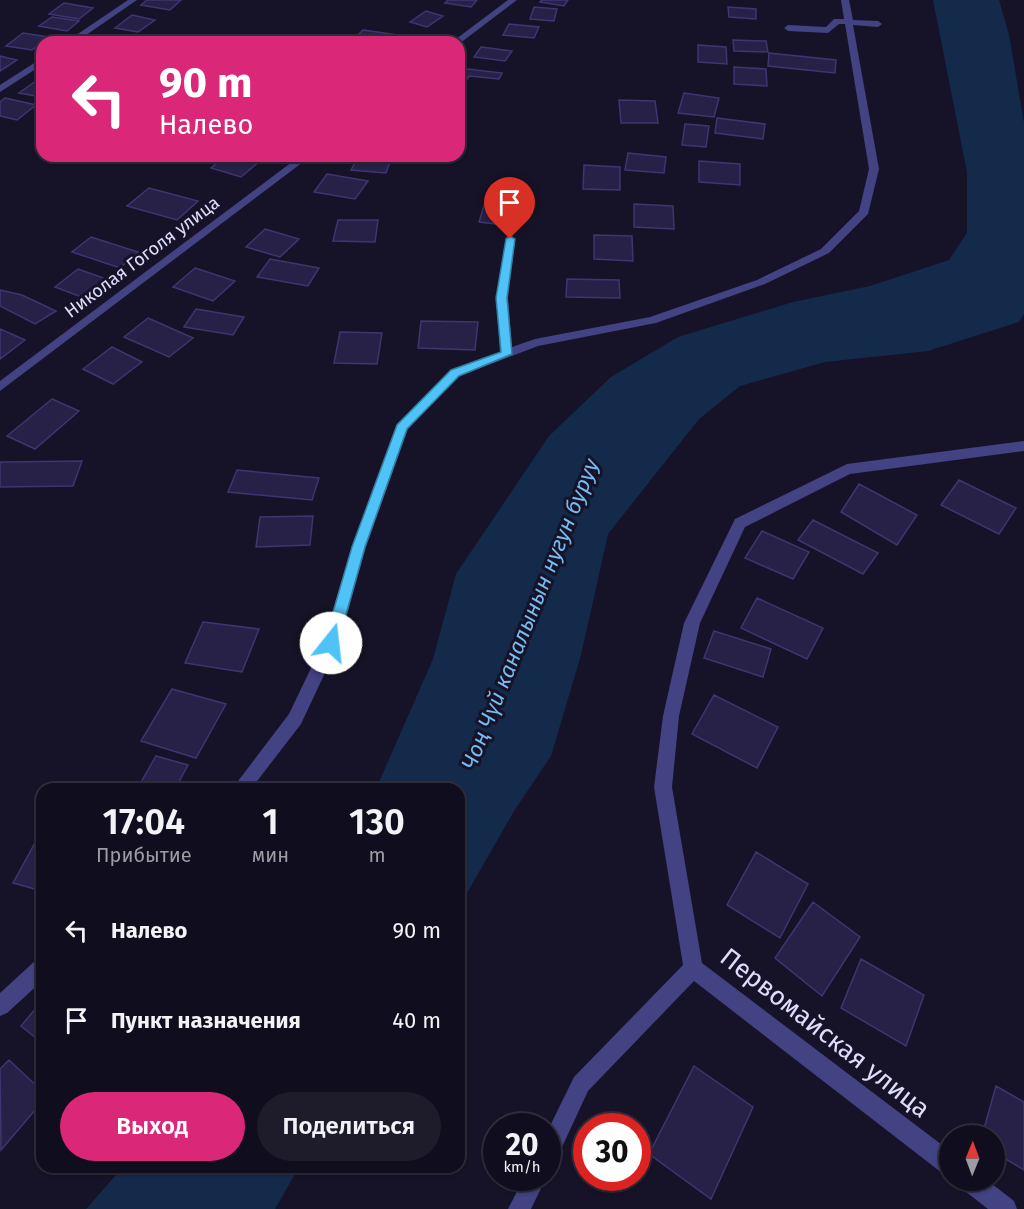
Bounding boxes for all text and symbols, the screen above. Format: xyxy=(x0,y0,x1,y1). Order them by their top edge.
text: 90 m xyxy=(159,58,253,108)
icon: left xyxy=(60,60,138,138)
text: Налево xyxy=(159,109,253,141)
pin xyxy=(484,177,535,239)
icon: arrive xyxy=(493,186,526,219)
street label: Николая Гоголя улица xyxy=(60,192,224,322)
water label: Чоң Чүй каналынын нугун буруу xyxy=(455,453,605,773)
position arrow xyxy=(299,611,363,675)
text: 17:04 xyxy=(103,800,185,844)
text: 1 xyxy=(262,800,279,844)
text: 130 xyxy=(349,800,405,844)
text: Прибытие xyxy=(96,843,192,867)
text: мин xyxy=(252,843,289,867)
text: m xyxy=(368,843,386,867)
icon: left xyxy=(60,914,93,947)
text: Налево xyxy=(111,917,187,944)
text: 90 m xyxy=(392,917,441,944)
street label: Первомайская улица xyxy=(714,942,936,1124)
icon: arrive xyxy=(60,1004,93,1037)
text: Пункт назначения xyxy=(111,1007,301,1034)
text: 40 m xyxy=(392,1007,441,1034)
button: Выход xyxy=(60,1092,245,1161)
button: Поделиться xyxy=(257,1092,441,1161)
speed limit sign: 30 xyxy=(573,1113,651,1191)
north arrow xyxy=(939,1125,1005,1191)
map controls xyxy=(939,1125,1005,1191)
text: 20 xyxy=(505,1127,539,1163)
text: km/h xyxy=(503,1158,541,1176)

